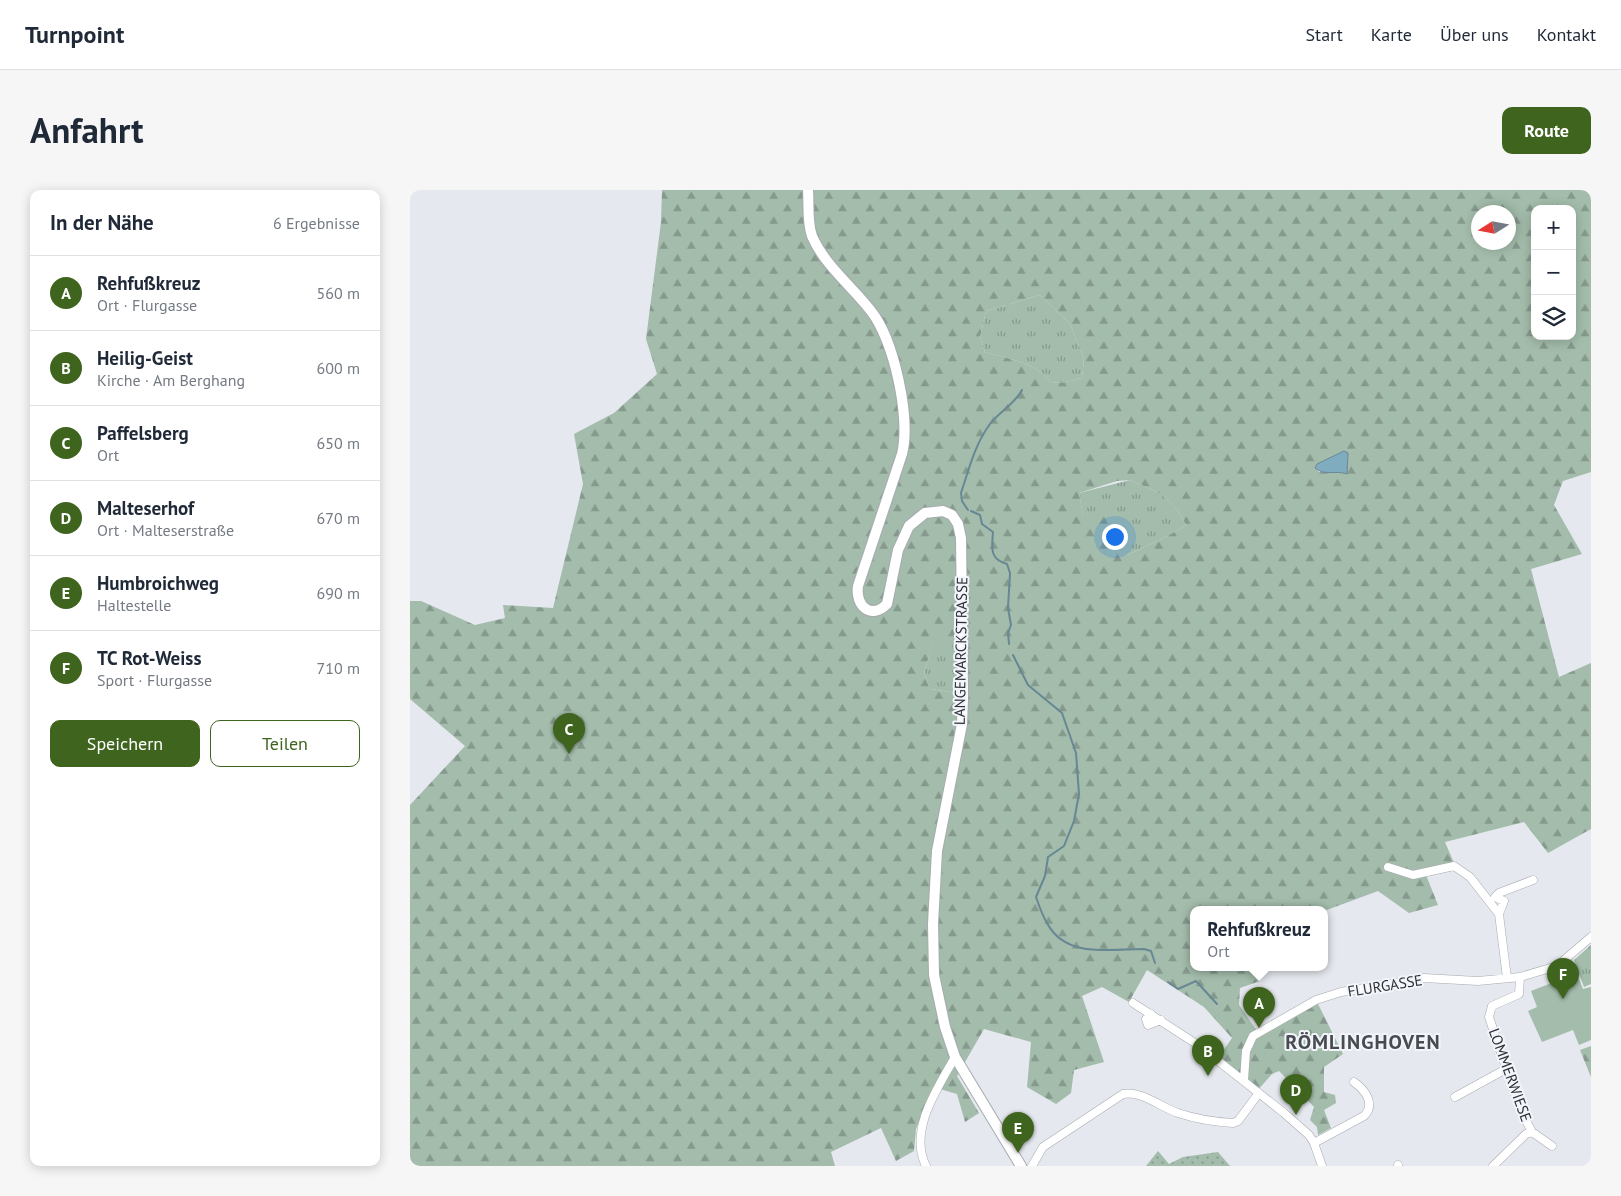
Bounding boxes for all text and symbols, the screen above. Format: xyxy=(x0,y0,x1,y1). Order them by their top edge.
text: Turnpoint xyxy=(25,19,124,50)
text: Start xyxy=(1305,23,1343,46)
text: Karte xyxy=(1371,23,1412,46)
text: Über uns xyxy=(1440,23,1509,46)
text: Kontakt xyxy=(1537,23,1596,46)
text: Anfahrt xyxy=(30,107,143,153)
button: Route xyxy=(1502,107,1591,154)
north arrow xyxy=(1471,205,1516,250)
map controls xyxy=(1531,205,1576,340)
button: + xyxy=(1531,205,1576,250)
text: In der Nähe xyxy=(50,209,154,236)
text: 6 Ergebnisse xyxy=(273,213,360,233)
button: − xyxy=(1531,250,1576,295)
text: Rehfußkreuz xyxy=(97,271,200,295)
text: A xyxy=(61,283,71,303)
text: 560 m xyxy=(317,283,360,303)
text: Ort · Flurgasse xyxy=(97,295,197,315)
button: layers xyxy=(1531,295,1576,340)
text: Heilig-Geist xyxy=(97,346,193,370)
text: B xyxy=(61,358,71,378)
text: 600 m xyxy=(317,358,360,378)
text: Kirche · Am Berghang xyxy=(97,370,245,390)
text: Paffelsberg xyxy=(97,421,189,445)
text: C xyxy=(62,433,70,453)
text: 650 m xyxy=(317,433,360,453)
text: Ort xyxy=(97,445,119,465)
text: Malteserhof xyxy=(97,496,194,520)
text: D xyxy=(61,508,71,528)
text: 670 m xyxy=(317,508,360,528)
text: Ort · Malteserstraße xyxy=(97,520,234,540)
your location xyxy=(1102,524,1128,550)
text: Humbroichweg xyxy=(97,571,219,595)
street label: LANGEMARCKSTRASSE xyxy=(950,577,971,725)
text: E xyxy=(62,583,70,603)
text: 690 m xyxy=(317,583,360,603)
text: Haltestelle xyxy=(97,595,171,615)
text: TC Rot-Weiss xyxy=(97,646,201,670)
text: F xyxy=(62,658,70,678)
text: 710 m xyxy=(317,658,360,678)
text: Sport · Flurgasse xyxy=(97,670,212,690)
pin: C xyxy=(553,713,585,754)
button: Speichern xyxy=(50,720,200,767)
button: Teilen xyxy=(210,720,360,767)
popup xyxy=(1190,906,1328,971)
text: Rehfußkreuz xyxy=(1207,917,1311,941)
text: Ort xyxy=(1207,941,1230,961)
pin: F xyxy=(1547,958,1579,999)
street label: FLURGASSE xyxy=(1346,970,1424,1001)
pin: A xyxy=(1243,987,1275,1028)
street label: LOMMERWIESE xyxy=(1485,1026,1536,1124)
district label: RÖMLINGHOVEN xyxy=(1285,1029,1441,1055)
pin: B xyxy=(1192,1035,1224,1076)
pin: D xyxy=(1280,1074,1312,1115)
pin: E xyxy=(1002,1112,1034,1153)

